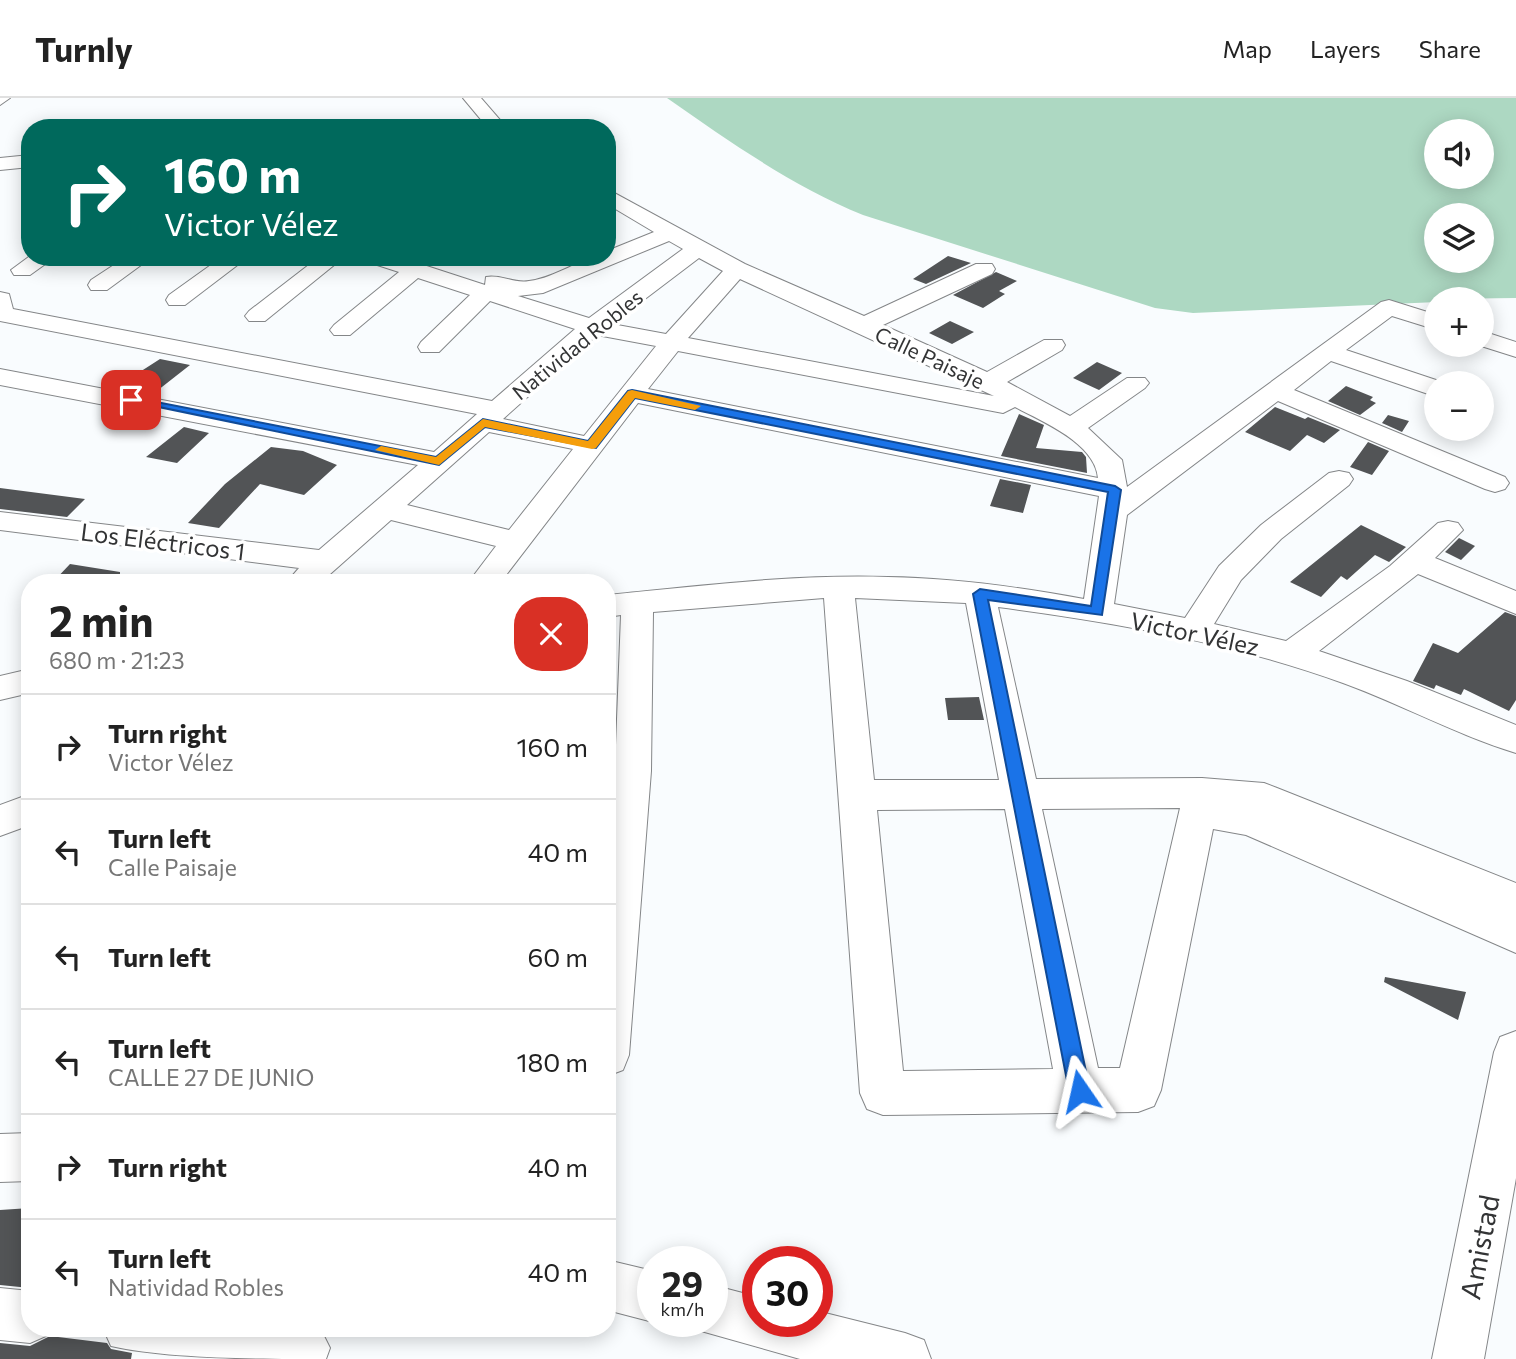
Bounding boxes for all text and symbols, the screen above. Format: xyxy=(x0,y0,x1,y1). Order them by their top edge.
text: Turnly xyxy=(35,28,133,69)
text: Map xyxy=(1223,34,1272,63)
text: Layers xyxy=(1310,34,1381,63)
text: Share xyxy=(1419,34,1481,63)
map controls xyxy=(1424,119,1494,441)
button: sound xyxy=(1424,119,1494,189)
text: 160 m xyxy=(164,143,301,203)
icon: right xyxy=(49,147,140,238)
text: Victor Vélez xyxy=(164,203,338,243)
button: layers xyxy=(1424,203,1494,273)
street label: Natividad Robles xyxy=(507,284,647,404)
button: + xyxy=(1424,287,1494,357)
street label: Calle Paisaje xyxy=(871,321,989,393)
pin xyxy=(101,370,161,430)
button: − xyxy=(1424,371,1494,441)
icon: arrive xyxy=(112,381,150,419)
street label: Los Eléctricos 1 xyxy=(79,517,247,565)
text: 2 min xyxy=(49,594,154,646)
button: close xyxy=(514,597,588,671)
street label: Victor Vélez xyxy=(1128,605,1262,661)
text: 680 m · 21:23 xyxy=(49,646,185,674)
text: Turn right xyxy=(108,717,227,748)
icon: right xyxy=(49,728,87,766)
text: 160 m xyxy=(516,731,588,762)
text: Victor Vélez xyxy=(108,748,233,776)
text: Turn left xyxy=(108,822,211,853)
icon: left xyxy=(49,833,87,871)
text: 40 m xyxy=(528,836,588,867)
text: Calle Paisaje xyxy=(108,853,237,881)
icon: left xyxy=(49,938,87,976)
text: Turn left xyxy=(108,941,211,972)
text: 60 m xyxy=(528,941,588,972)
text: Turn left xyxy=(108,1032,211,1063)
icon: left xyxy=(49,1043,87,1081)
text: 180 m xyxy=(516,1046,588,1077)
position arrow xyxy=(1043,1054,1117,1128)
text: CALLE 27 DE JUNIO xyxy=(108,1063,314,1091)
icon: right xyxy=(49,1148,87,1186)
text: Turn right xyxy=(108,1151,227,1182)
text: 40 m xyxy=(528,1151,588,1182)
street label: Amistad xyxy=(1452,1192,1506,1302)
text: Turn left xyxy=(108,1242,211,1273)
speed limit sign: 30 xyxy=(742,1246,833,1337)
icon: left xyxy=(49,1253,87,1291)
text: 40 m xyxy=(528,1256,588,1287)
text: 29 xyxy=(662,1261,703,1304)
text: Natividad Robles xyxy=(108,1273,284,1301)
text: km/h xyxy=(661,1298,704,1320)

